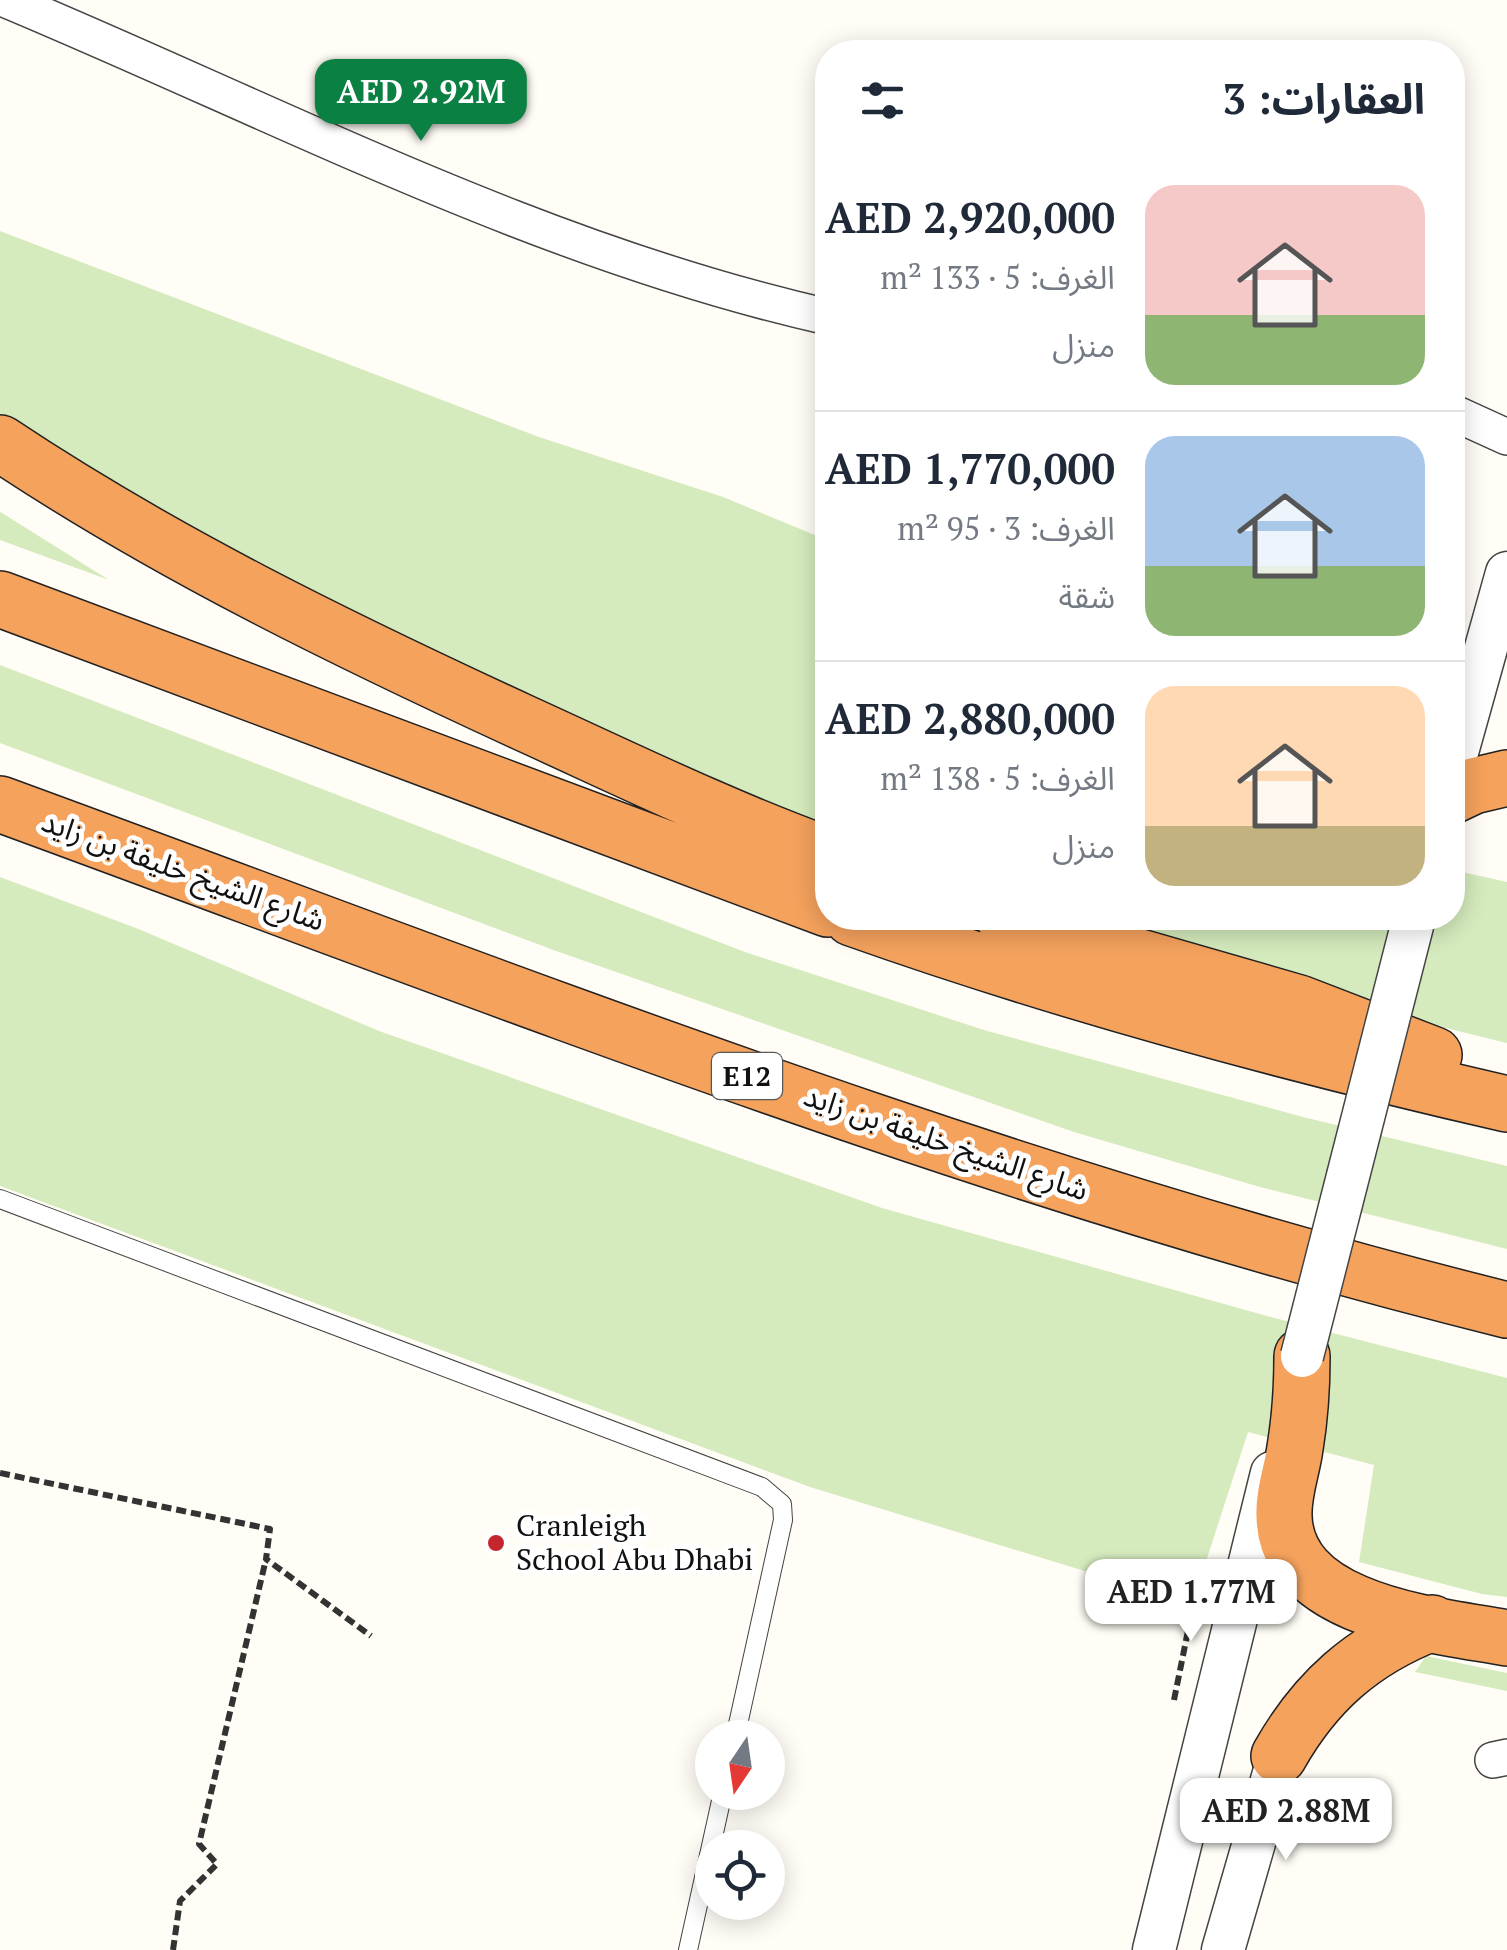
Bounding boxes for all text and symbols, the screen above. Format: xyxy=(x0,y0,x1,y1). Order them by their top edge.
pin: AED 2.92M xyxy=(307,59,535,144)
text: AED 2.92M xyxy=(337,70,505,112)
text: العقارات: 3 xyxy=(1222,70,1425,126)
icon: filters xyxy=(855,73,910,128)
text: AED 2,920,000 xyxy=(825,189,1115,245)
icon: home xyxy=(1225,225,1345,345)
text: الغرف: 5 · 133 m² xyxy=(880,256,1115,298)
text: منزل xyxy=(1052,324,1115,366)
text: AED 1,770,000 xyxy=(825,440,1115,496)
icon: home xyxy=(1225,476,1345,596)
text: الغرف: 3 · 95 m² xyxy=(897,507,1115,549)
text: شقة xyxy=(1059,575,1115,617)
text: AED 2,880,000 xyxy=(825,690,1115,746)
icon: home xyxy=(1225,726,1345,846)
text: الغرف: 5 · 138 m² xyxy=(880,757,1115,799)
street label: شارع الشيخ خليفة بن زايد xyxy=(35,800,330,943)
text: منزل xyxy=(1052,825,1115,867)
road number: E12 xyxy=(712,1053,782,1099)
street label: شارع الشيخ خليفة بن زايد xyxy=(798,1075,1094,1212)
place label: Cranleigh School Abu Dhabi xyxy=(516,1505,753,1579)
marker: Cranleigh School Abu Dhabi xyxy=(485,1532,507,1554)
pin: AED 1.77M xyxy=(1077,1559,1305,1644)
text: AED 1.77M xyxy=(1107,1570,1275,1612)
north arrow xyxy=(695,1720,785,1810)
map controls xyxy=(695,1720,785,1920)
pin: AED 2.88M xyxy=(1172,1778,1400,1863)
text: AED 2.88M xyxy=(1202,1789,1370,1831)
button: locate xyxy=(695,1830,785,1920)

